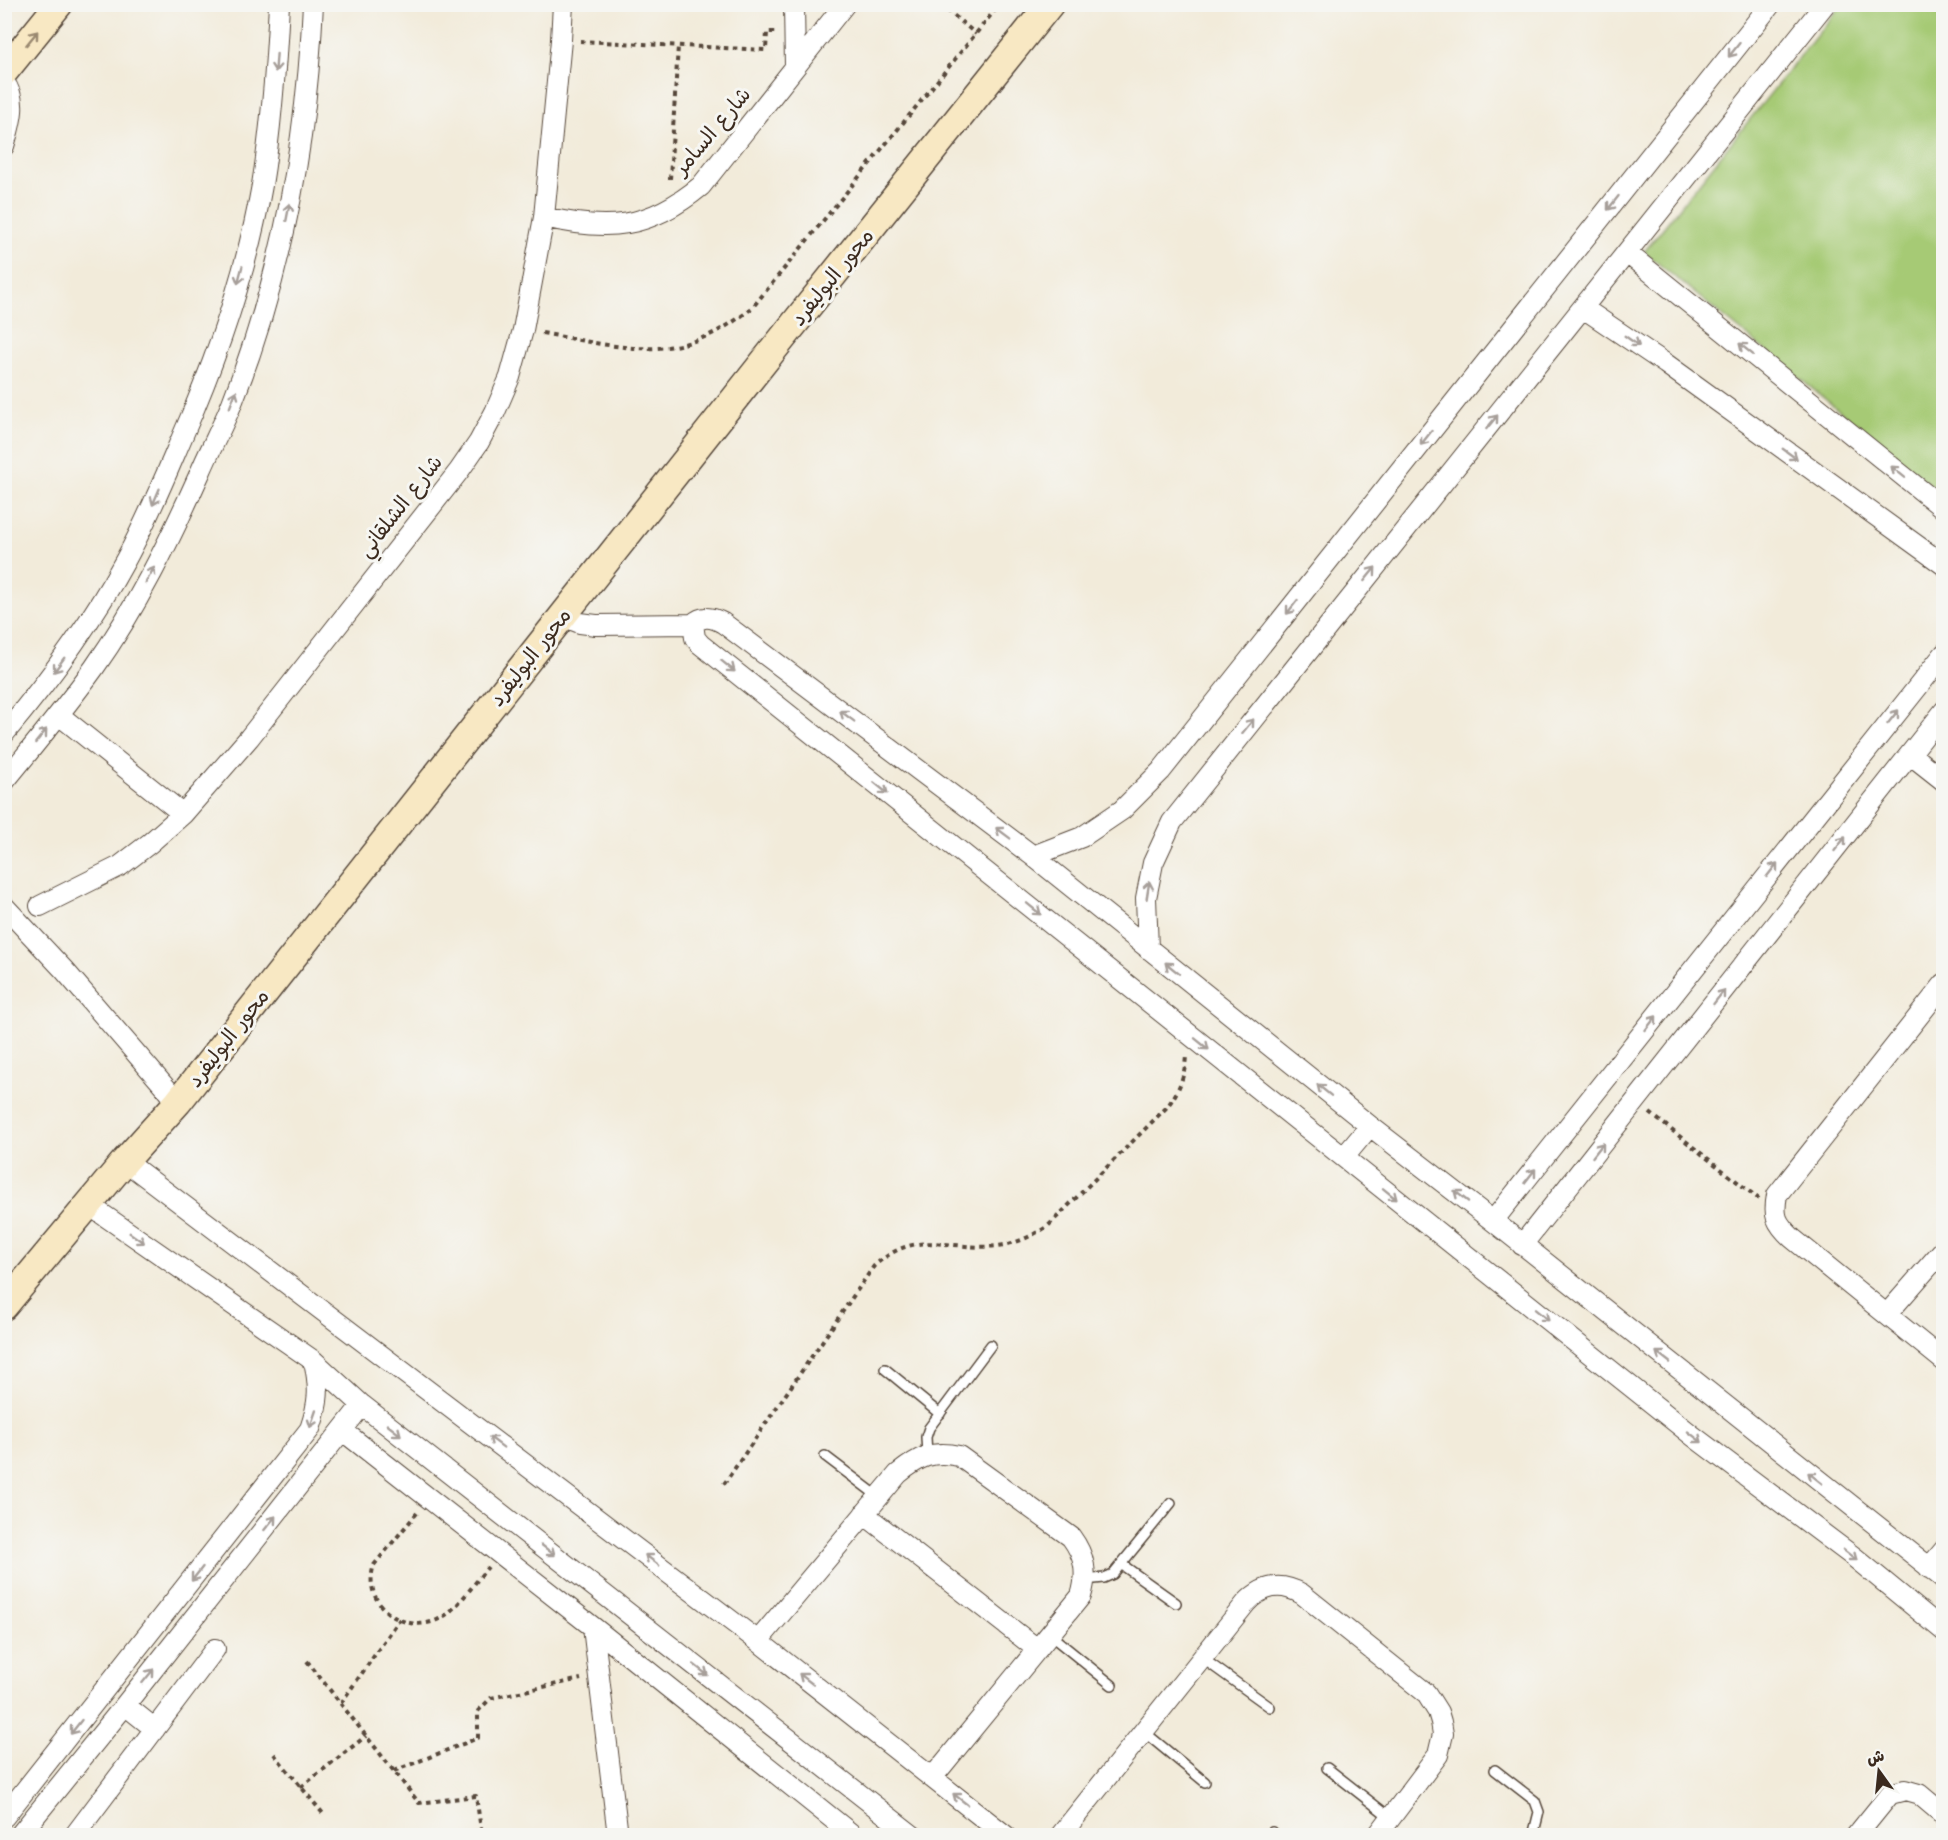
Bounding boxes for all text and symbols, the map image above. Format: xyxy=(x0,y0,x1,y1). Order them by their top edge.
one-way arrow xyxy=(25,30,38,46)
one-way arrow xyxy=(1728,42,1741,58)
one-way arrow xyxy=(270,52,281,72)
street label: شارع السامر xyxy=(667,82,758,183)
one-way arrow xyxy=(1606,195,1620,210)
one-way arrow xyxy=(283,203,294,222)
street label: محور البوليفرد xyxy=(786,224,879,331)
one-way arrow xyxy=(234,266,245,285)
one-way arrow xyxy=(1623,335,1639,347)
one-way arrow xyxy=(1739,343,1755,356)
one-way arrow xyxy=(229,390,240,409)
one-way arrow xyxy=(1485,414,1498,430)
one-way arrow xyxy=(1420,430,1433,446)
one-way arrow xyxy=(1782,448,1798,461)
street label: شارع الشلقاني xyxy=(353,450,453,566)
one-way arrow xyxy=(1891,465,1906,479)
one-way arrow xyxy=(150,487,162,505)
one-way arrow xyxy=(1363,566,1376,582)
one-way arrow xyxy=(145,567,157,584)
one-way arrow xyxy=(1285,599,1298,615)
street label: محور البوليفرد xyxy=(484,603,576,711)
one-way arrow xyxy=(52,657,65,673)
one-way arrow xyxy=(720,660,736,673)
one-way arrow xyxy=(840,710,856,722)
one-way arrow xyxy=(1887,710,1900,726)
one-way arrow xyxy=(1241,719,1254,735)
one-way arrow xyxy=(35,728,48,744)
one-way arrow xyxy=(873,781,889,794)
one-way arrow xyxy=(995,827,1011,840)
one-way arrow xyxy=(1833,836,1846,852)
one-way arrow xyxy=(1765,862,1778,878)
one-way arrow xyxy=(1143,881,1154,901)
one-way arrow xyxy=(1025,903,1041,916)
one-way arrow xyxy=(1164,961,1180,974)
street label: محور البوليفرد xyxy=(182,984,274,1092)
one-way arrow xyxy=(1712,989,1725,1005)
one-way arrow xyxy=(1644,1015,1657,1031)
one-way arrow xyxy=(1194,1037,1210,1050)
one-way arrow xyxy=(1317,1083,1333,1096)
one-way arrow xyxy=(1591,1142,1604,1158)
one-way arrow xyxy=(1523,1168,1536,1184)
one-way arrow xyxy=(1382,1187,1398,1200)
one-way arrow xyxy=(1453,1190,1469,1203)
one-way arrow xyxy=(128,1232,145,1244)
one-way arrow xyxy=(1534,1309,1550,1322)
one-way arrow xyxy=(1655,1350,1671,1363)
one-way arrow xyxy=(307,1409,318,1427)
one-way arrow xyxy=(386,1423,402,1436)
one-way arrow xyxy=(1686,1431,1702,1443)
one-way arrow xyxy=(489,1436,505,1449)
one-way arrow xyxy=(1808,1471,1824,1484)
one-way arrow xyxy=(263,1516,276,1532)
one-way arrow xyxy=(539,1543,555,1556)
one-way arrow xyxy=(1842,1548,1858,1561)
one-way arrow xyxy=(644,1554,660,1566)
one-way arrow xyxy=(190,1566,203,1582)
one-way arrow xyxy=(693,1663,709,1676)
one-way arrow xyxy=(142,1668,155,1684)
one-way arrow xyxy=(799,1672,815,1685)
one-way arrow xyxy=(69,1719,82,1735)
north arrow xyxy=(1849,1741,1909,1801)
text: ش xyxy=(1865,1747,1886,1768)
one-way arrow xyxy=(952,1793,968,1806)

